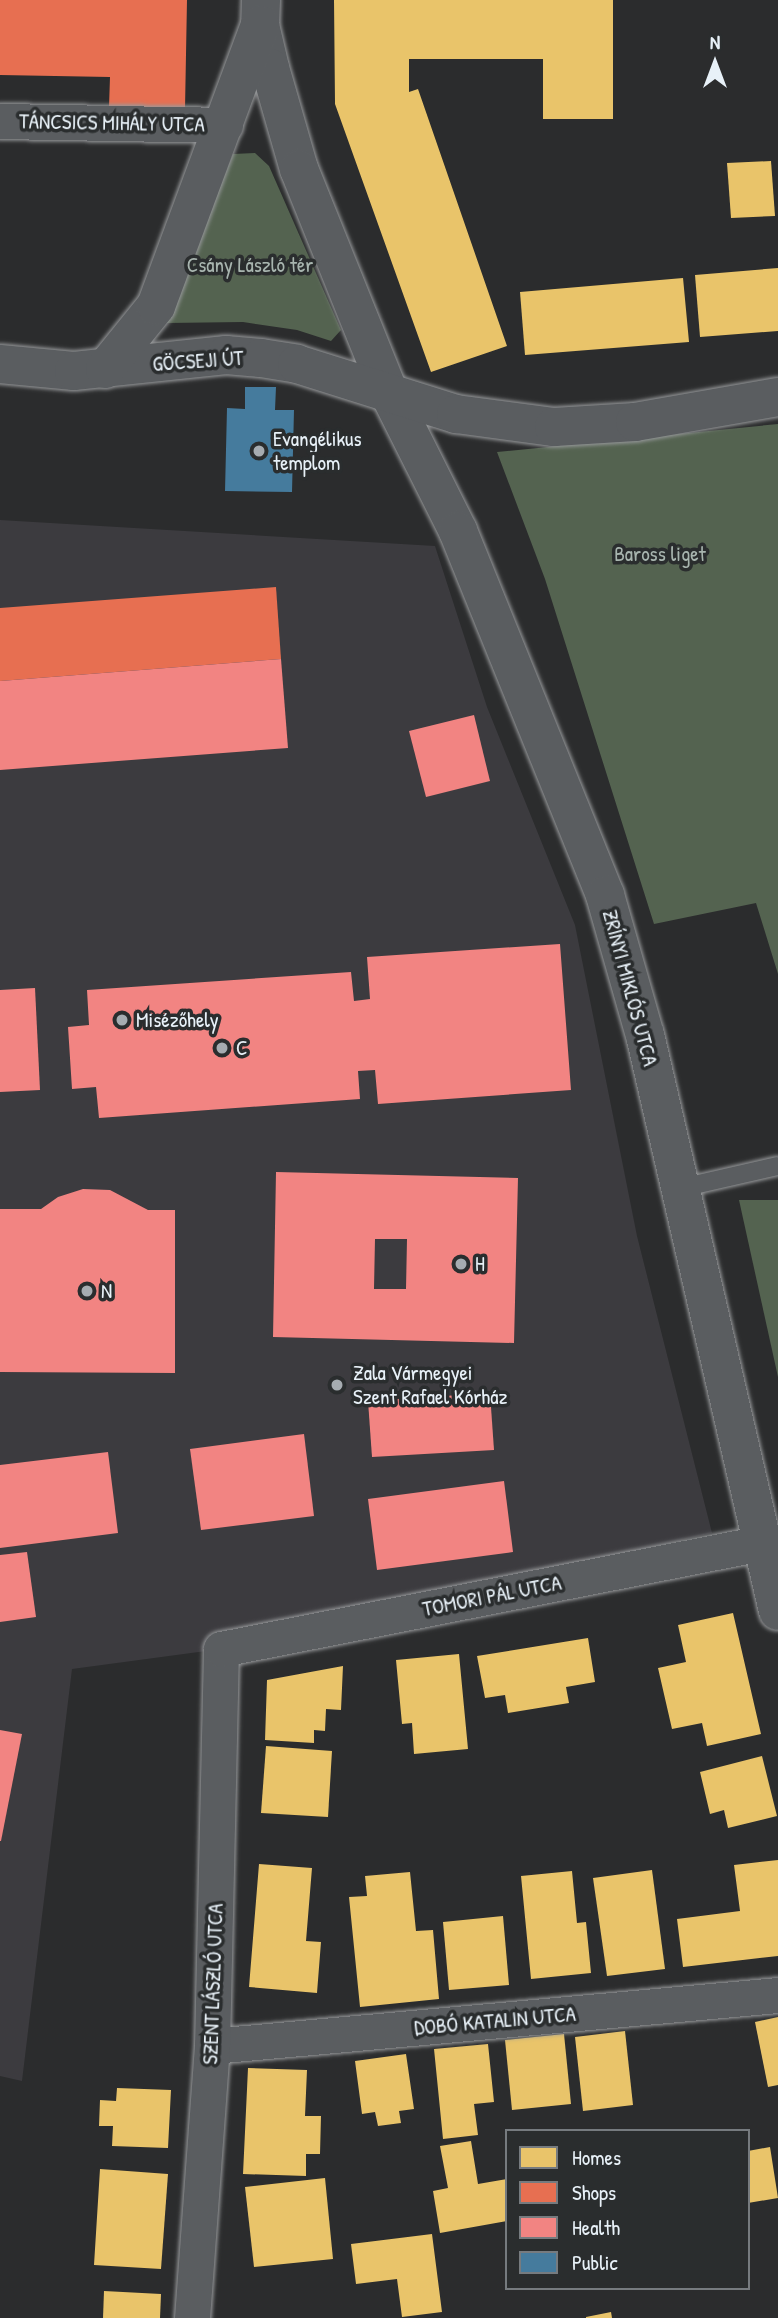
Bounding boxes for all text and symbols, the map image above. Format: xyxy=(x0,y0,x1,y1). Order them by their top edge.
north arrow xyxy=(680,28,750,98)
text: N xyxy=(710,29,720,55)
street label: TÁNCSICS MIHÁLY UTCA xyxy=(19,109,205,137)
park label: Csány László tér xyxy=(187,252,313,278)
street label: GÖCSEJI ÚT xyxy=(152,345,244,377)
place label: Evangélikus templom xyxy=(273,426,362,476)
marker: Evangélikus templom xyxy=(251,443,267,459)
park label: Baross liget xyxy=(614,541,706,567)
street label: ZRÍNYI MIKLÓS UTCA xyxy=(597,907,663,1069)
place label: Misézőhely xyxy=(136,1007,219,1033)
marker: Misézőhely xyxy=(114,1012,130,1028)
place label: C xyxy=(236,1035,248,1061)
marker: C xyxy=(214,1040,230,1056)
place label: H xyxy=(475,1251,485,1277)
marker: H xyxy=(453,1256,469,1272)
place label: N xyxy=(101,1278,112,1304)
marker: N xyxy=(79,1283,95,1299)
place label: Zala Vármegyei Szent Rafael Kórház xyxy=(353,1360,507,1410)
marker: Zala Vármegyei Szent Rafael Kórház xyxy=(327,1375,347,1395)
street label: TOMORI PÁL UTCA xyxy=(420,1570,564,1622)
street label: SZENT LÁSZLÓ UTCA xyxy=(198,1903,228,2065)
street label: DOBÓ KATALIN UTCA xyxy=(413,2001,577,2041)
legend xyxy=(505,2129,750,2290)
text: Homes xyxy=(572,2143,621,2172)
text: Shops xyxy=(572,2178,616,2207)
text: Health xyxy=(572,2213,620,2242)
text: Public xyxy=(572,2248,618,2277)

